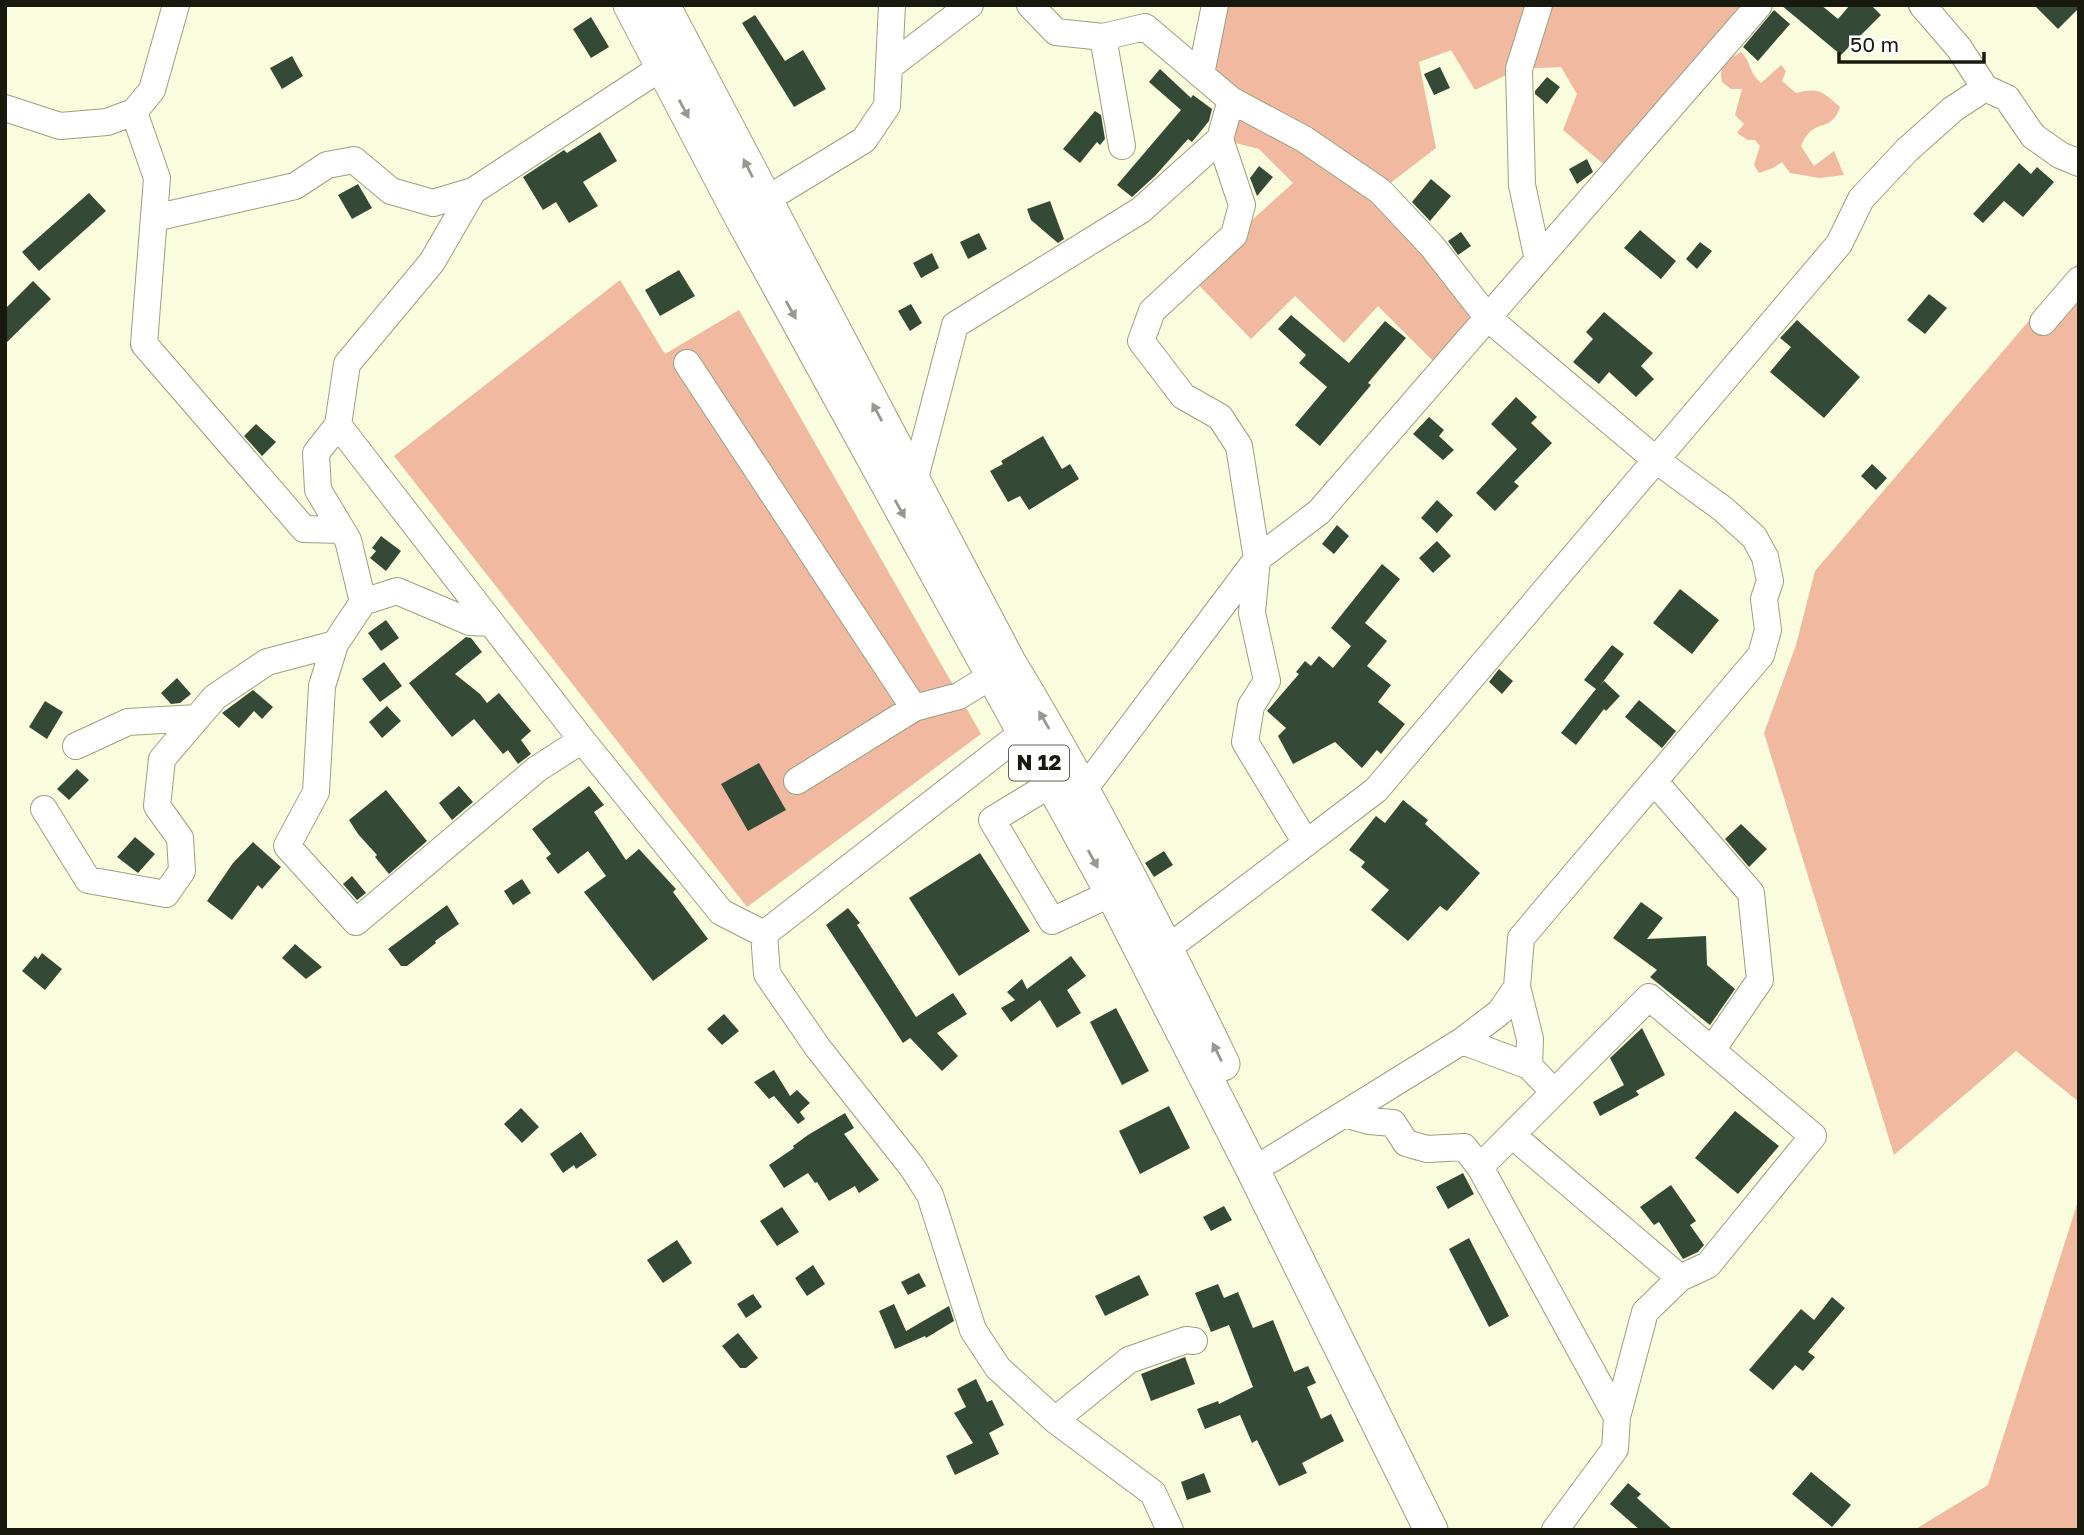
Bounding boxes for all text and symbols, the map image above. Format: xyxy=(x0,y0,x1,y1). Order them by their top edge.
scale bar xyxy=(1839,21,1984,65)
text: 50 m xyxy=(1850,31,1899,57)
one-way arrow xyxy=(678,99,690,119)
one-way arrow xyxy=(742,158,753,178)
one-way arrow xyxy=(785,300,797,320)
one-way arrow xyxy=(872,402,883,422)
one-way arrow xyxy=(894,500,906,519)
one-way arrow xyxy=(1038,710,1050,730)
road number: N 12 xyxy=(1009,746,1069,780)
one-way arrow xyxy=(1087,849,1099,869)
one-way arrow xyxy=(1212,1042,1223,1062)

